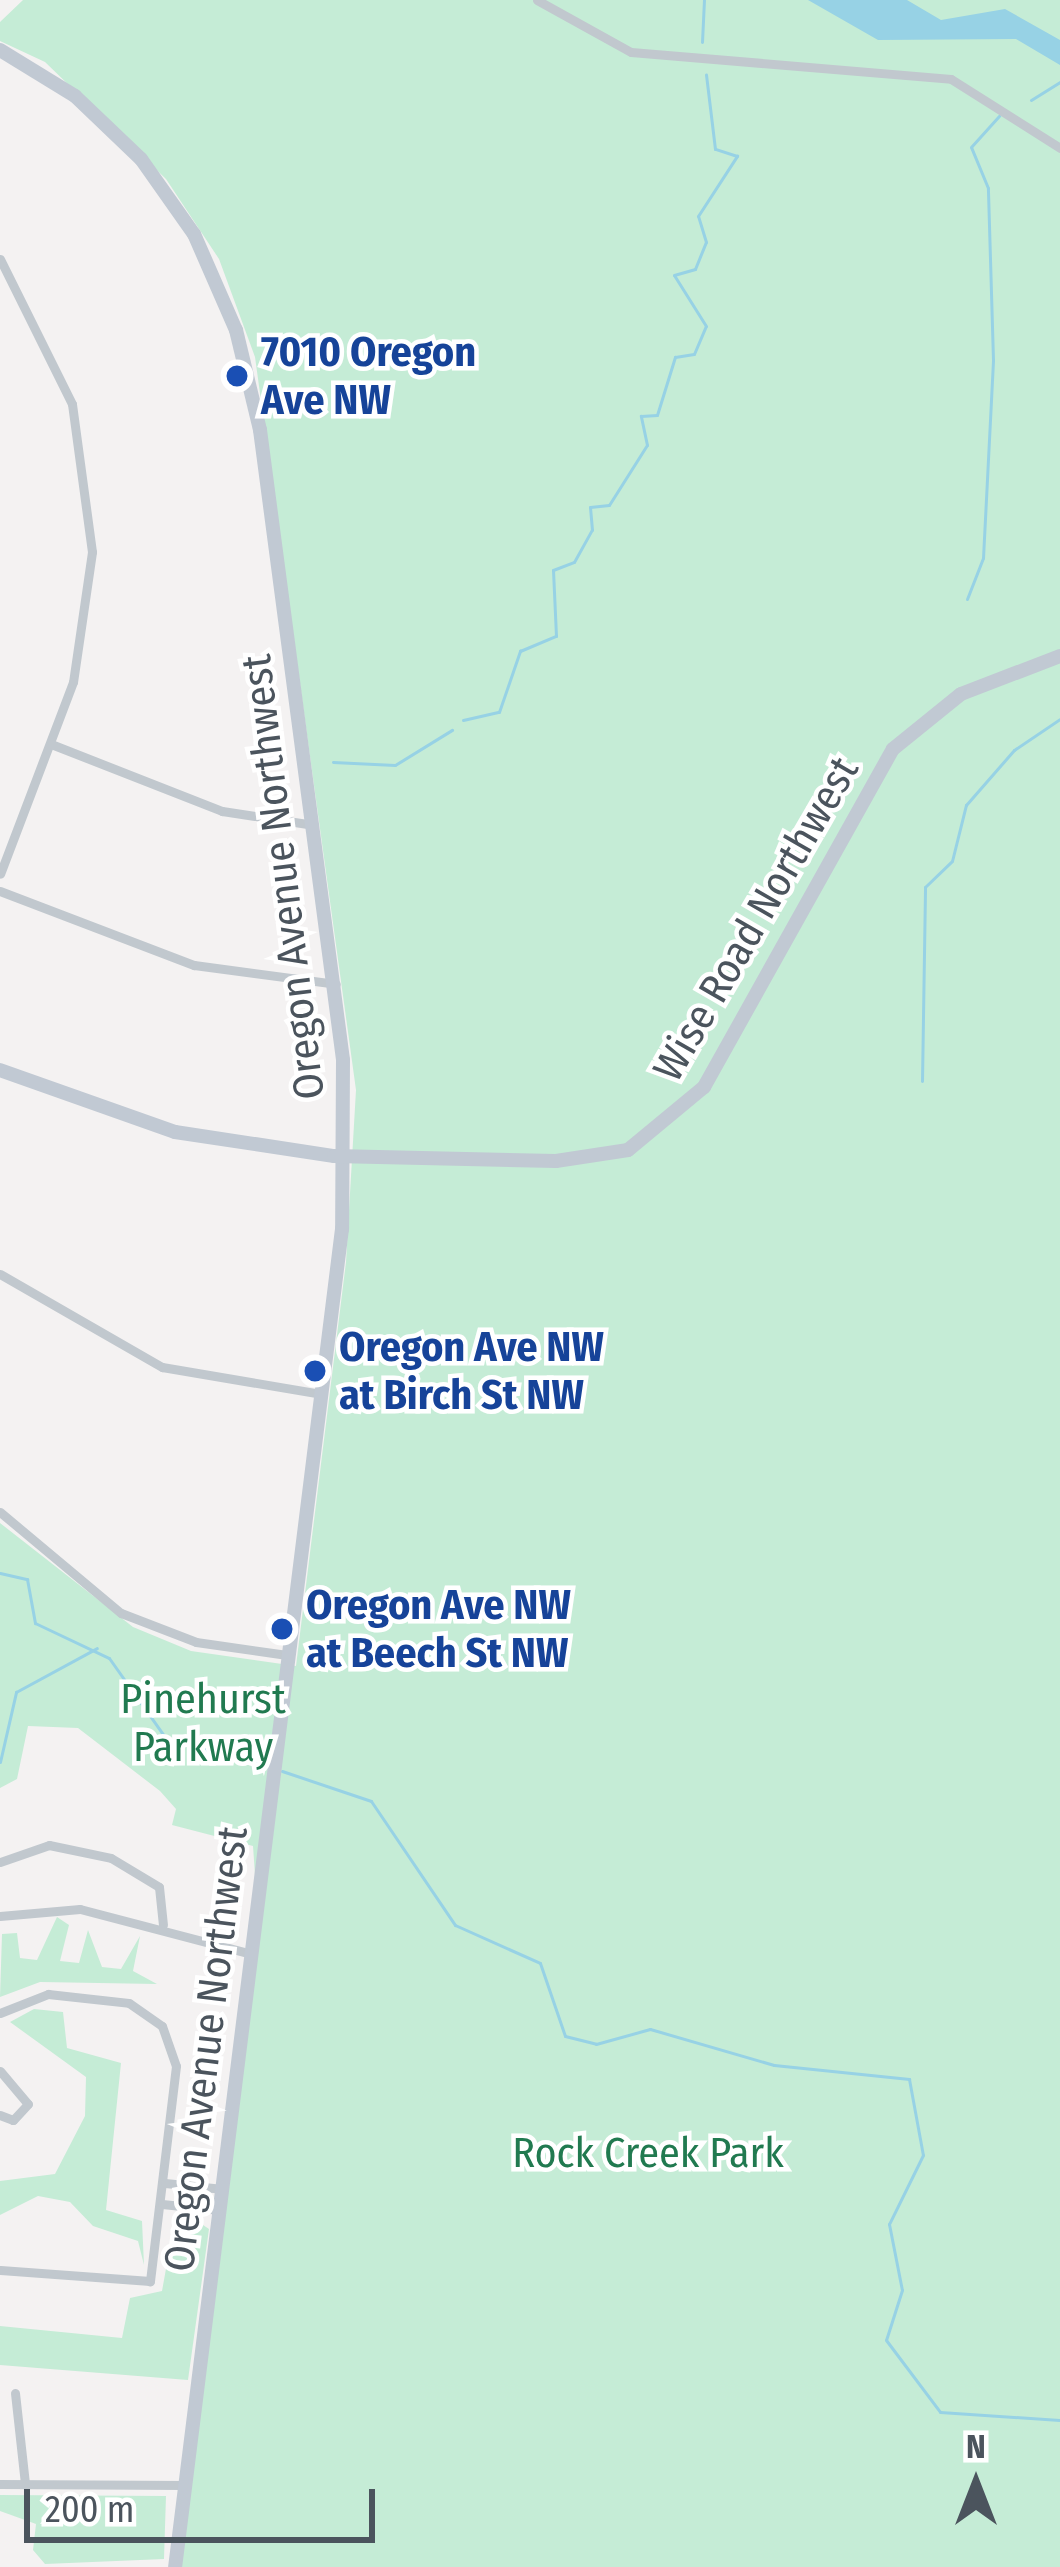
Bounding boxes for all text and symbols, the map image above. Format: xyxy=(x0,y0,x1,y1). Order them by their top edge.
place label: 7010 Oregon Ave NW xyxy=(261,327,476,425)
marker: 7010 Oregon Ave NW xyxy=(224,363,250,389)
street label: Oregon Avenue Northwest xyxy=(231,652,335,1102)
street label: Wise Road Northwest xyxy=(643,748,869,1090)
place label: Oregon Ave NW at Birch St NW xyxy=(339,1322,604,1420)
marker: Oregon Ave NW at Birch St NW xyxy=(302,1358,328,1384)
place label: Oregon Ave NW at Beech St NW xyxy=(306,1580,571,1678)
marker: Oregon Ave NW at Beech St NW xyxy=(269,1616,295,1642)
park label: Pinehurst Parkway xyxy=(120,1674,286,1772)
street label: Oregon Avenue Northwest xyxy=(154,1824,258,2274)
park label: Rock Creek Park xyxy=(512,2128,784,2178)
north arrow xyxy=(916,2423,1036,2543)
text: N xyxy=(966,2427,986,2467)
scale bar xyxy=(30,2465,381,2539)
text: 200 m xyxy=(45,2488,135,2532)

